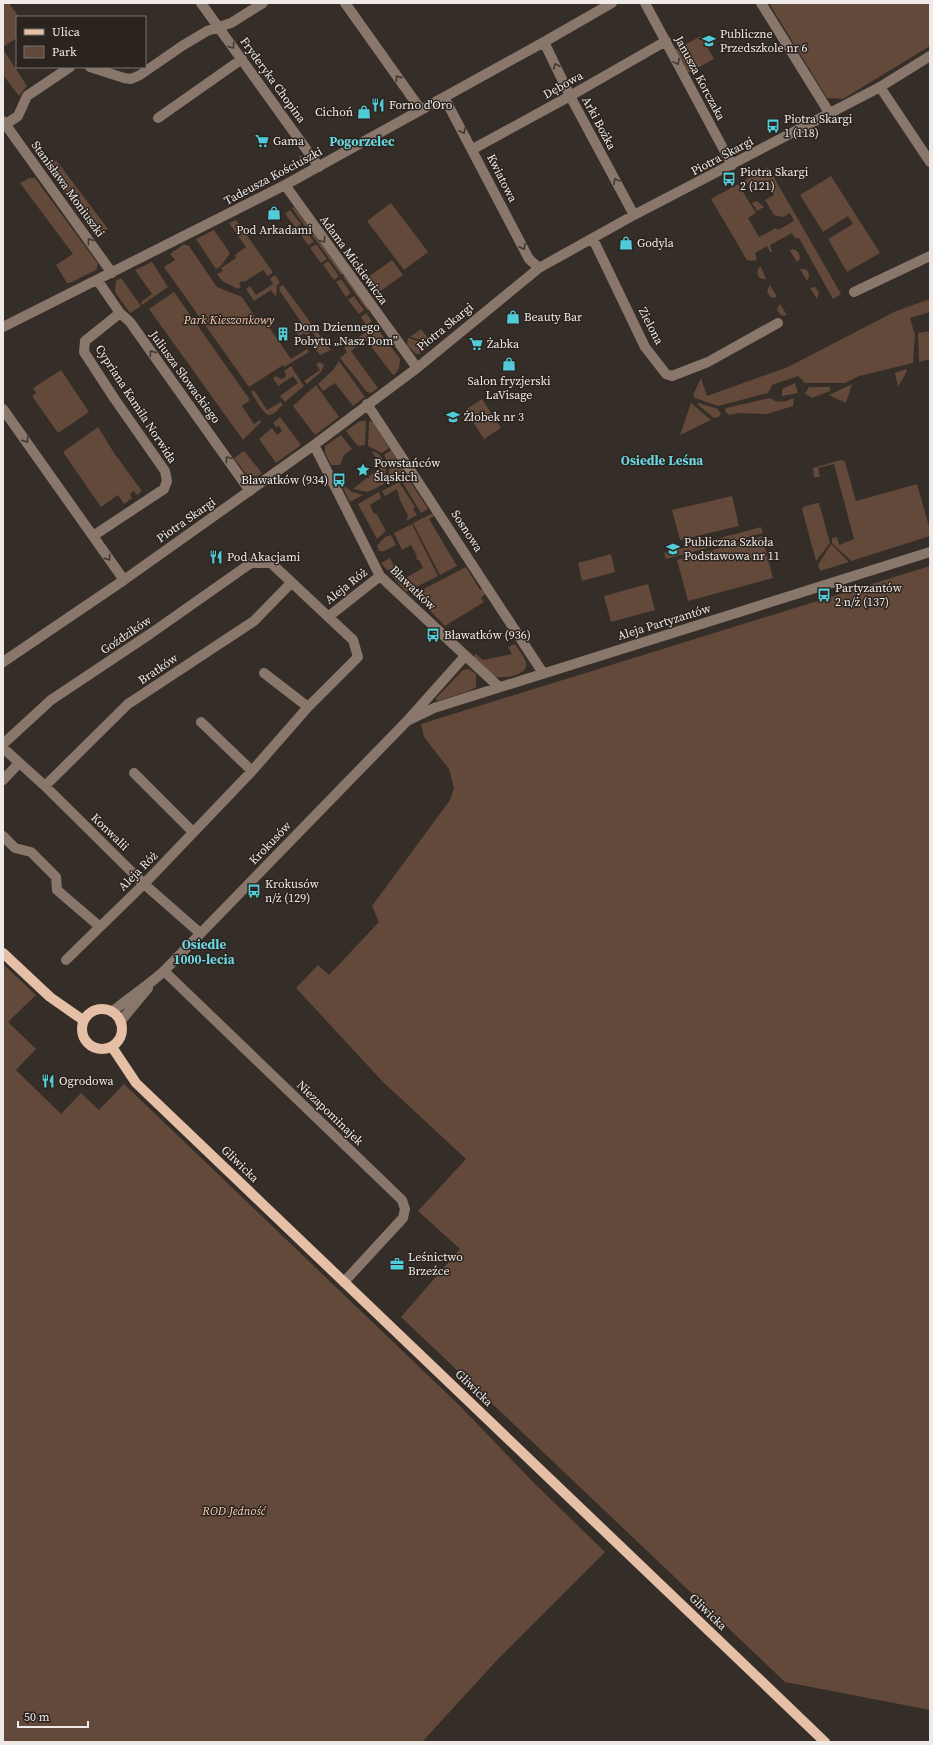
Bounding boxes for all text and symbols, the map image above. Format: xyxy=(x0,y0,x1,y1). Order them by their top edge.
legend xyxy=(16,16,146,68)
text: Ulica xyxy=(52,24,81,40)
place label: Publiczne Przedszkole nr 6 xyxy=(720,26,808,56)
street label: Janusza Korczaka xyxy=(671,32,729,124)
school or university icon: Publiczne Przedszkole nr 6 xyxy=(701,33,717,49)
street label: Fryderyka Chopina xyxy=(236,34,310,127)
one-way arrow xyxy=(227,41,234,48)
text: Park xyxy=(52,44,77,60)
one-way arrow xyxy=(672,58,679,65)
one-way arrow xyxy=(553,62,561,70)
street label: Dębowa xyxy=(540,67,587,102)
one-way arrow xyxy=(396,75,403,82)
street label: Arki Bożka xyxy=(578,94,620,153)
restaurant icon: Forno d'Oro xyxy=(370,97,386,113)
place label: Forno d'Oro xyxy=(389,97,453,113)
place label: Cichoń xyxy=(315,104,353,120)
shop icon: Cichoń xyxy=(356,104,372,120)
place label: Piotra Skargi 1 (118) xyxy=(784,111,853,141)
bus stop icon: Piotra Skargi 1 (118) xyxy=(765,118,781,134)
one-way arrow xyxy=(458,127,465,134)
supermarket icon: Gama xyxy=(254,133,270,149)
place label: Gama xyxy=(273,133,305,149)
district label: Pogorzelec xyxy=(329,133,395,150)
street label: Piotra Skargi xyxy=(688,133,756,179)
street label: Stanisława Moniuszki xyxy=(28,138,109,241)
street label: Tadeusza Kościuszki xyxy=(221,143,325,209)
street label: Kwiatowa xyxy=(483,151,521,205)
place label: Piotra Skargi 2 (121) xyxy=(740,164,809,194)
bus stop icon: Piotra Skargi 2 (121) xyxy=(721,171,737,187)
one-way arrow xyxy=(613,178,620,185)
shop icon: Pod Arkadami xyxy=(266,205,282,221)
street label: Adama Mickiewicza xyxy=(316,212,392,309)
place label: Pod Arkadami xyxy=(236,222,312,238)
shop icon: Godyla xyxy=(618,235,634,251)
place label: Godyla xyxy=(637,235,675,251)
one-way arrow xyxy=(319,236,326,243)
one-way arrow xyxy=(87,238,95,245)
one-way arrow xyxy=(518,242,525,250)
street label: Piotra Skargi xyxy=(413,299,477,355)
street label: Zielona xyxy=(635,305,668,348)
shop icon: Beauty Bar xyxy=(505,309,521,325)
place label: Beauty Bar xyxy=(524,309,582,325)
park label: Park Kieszonkowy xyxy=(183,312,275,328)
place label: Dom Dziennego Pobytu „Nasz Dom” xyxy=(294,319,398,349)
building icon: Dom Dziennego Pobytu „Nasz Dom” xyxy=(275,326,291,342)
street label: Juliusza Słowackiego xyxy=(145,327,224,427)
supermarket icon: Żabka xyxy=(468,336,484,352)
place label: Żabka xyxy=(487,336,520,352)
street label: Cypriana Kamila Norwida xyxy=(92,342,181,467)
one-way arrow xyxy=(149,350,157,357)
shop icon: Salon fryzjerski LaVisage xyxy=(501,356,517,372)
place label: Salon fryzjerski LaVisage xyxy=(467,373,551,403)
school or university icon: Żłobek nr 3 xyxy=(445,409,461,425)
place label: Żłobek nr 3 xyxy=(464,409,524,425)
one-way arrow xyxy=(21,436,28,443)
district label: Osiedle Leśna xyxy=(621,452,703,469)
place label: Powstańców Śląskich xyxy=(374,455,441,485)
one-way arrow xyxy=(225,456,233,463)
place icon: Powstańców Śląskich xyxy=(355,462,371,478)
place label: Bławatków (934) xyxy=(241,472,328,488)
bus stop icon: Bławatków (934) xyxy=(331,472,347,488)
street label: Piotra Skargi xyxy=(153,494,219,546)
street label: Sosnowa xyxy=(448,507,487,556)
place label: Publiczna Szkoła Podstawowa nr 11 xyxy=(684,534,780,564)
school or university icon: Publiczna Szkoła Podstawowa nr 11 xyxy=(665,541,681,557)
restaurant icon: Pod Akacjami xyxy=(208,549,224,565)
place label: Pod Akacjami xyxy=(227,549,301,565)
one-way arrow xyxy=(104,554,111,561)
street label: Bławatków xyxy=(387,562,440,614)
street label: Aleja Róż xyxy=(322,564,371,608)
place label: Partyzantów 2 n/ż (137) xyxy=(835,580,903,610)
bus stop icon: Partyzantów 2 n/ż (137) xyxy=(816,587,832,603)
street label: Aleja Partyzantów xyxy=(615,600,713,644)
street label: Goździków xyxy=(97,612,155,658)
bus stop icon: Bławatków (936) xyxy=(425,627,441,643)
place label: Bławatków (936) xyxy=(444,627,531,643)
street label: Bratków xyxy=(135,649,182,688)
street label: Konwalii xyxy=(88,810,133,854)
street label: Krokusów xyxy=(246,817,295,868)
street label: Aleja Róż xyxy=(115,847,162,894)
place label: Krokusów n/ż (129) xyxy=(265,876,320,906)
bus stop icon: Krokusów n/ż (129) xyxy=(246,883,262,899)
district label: Osiedle 1000-lecia xyxy=(173,936,235,968)
restaurant icon: Ogrodowa xyxy=(40,1073,56,1089)
place label: Ogrodowa xyxy=(59,1073,115,1089)
street label: Niezapominajek xyxy=(293,1077,367,1149)
street label: Gliwicka xyxy=(218,1142,263,1186)
place label: Leśnictwo Brzeźce xyxy=(408,1249,463,1279)
office icon: Leśnictwo Brzeźce xyxy=(389,1256,405,1272)
street label: Gliwicka xyxy=(452,1366,497,1410)
park label: ROD Jedność xyxy=(201,1503,267,1519)
street label: Gliwicka xyxy=(686,1590,731,1634)
scale bar xyxy=(18,1703,88,1729)
text: 50 m xyxy=(24,1709,50,1725)

